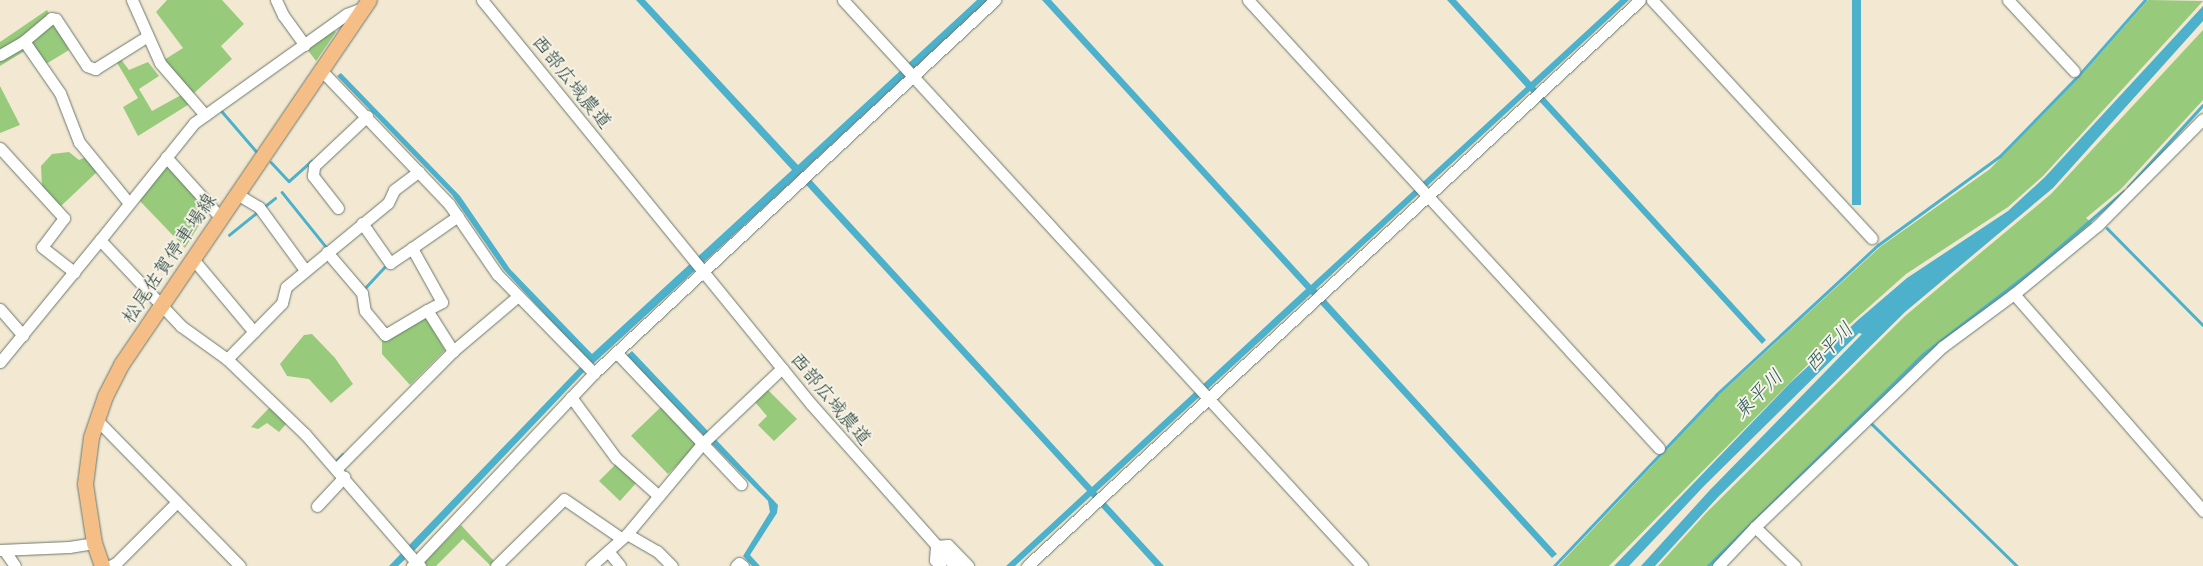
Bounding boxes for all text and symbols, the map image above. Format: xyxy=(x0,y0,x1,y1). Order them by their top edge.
street label: 西部広域農道 xyxy=(527,31,617,133)
street label: 松尾佐賀停車場線 xyxy=(117,189,221,327)
water label: 西平川 xyxy=(1800,317,1858,377)
street label: 西部広域農道 xyxy=(786,348,876,450)
water label: 東平川 xyxy=(1728,364,1788,424)

